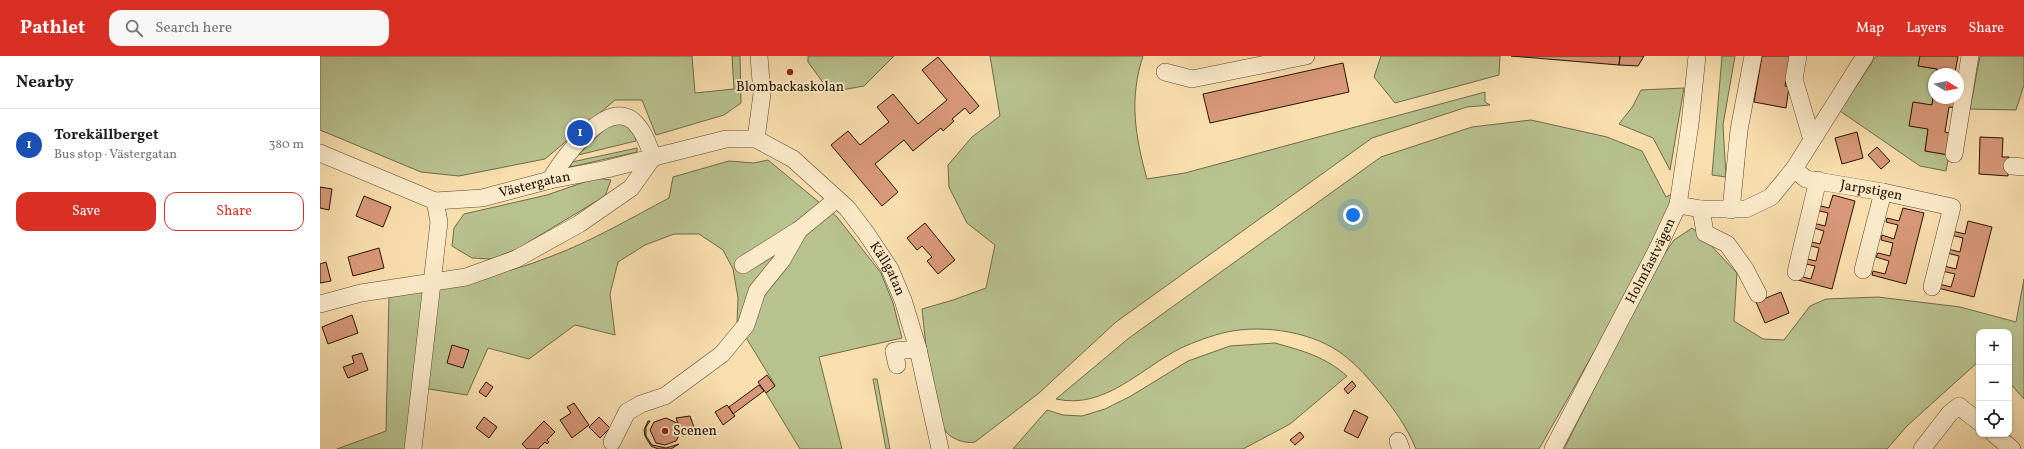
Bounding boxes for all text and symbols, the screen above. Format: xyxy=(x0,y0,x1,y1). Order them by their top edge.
search box xyxy=(109,10,389,46)
text: Pathlet xyxy=(20,15,85,41)
icon: search xyxy=(123,17,145,39)
text: Search here xyxy=(155,18,232,39)
text: Map xyxy=(1856,19,1884,38)
text: Layers xyxy=(1906,19,1946,38)
text: Share xyxy=(1968,19,2004,38)
marker: Blombackaskolan xyxy=(785,67,795,77)
north arrow xyxy=(1928,68,1964,104)
text: Nearby xyxy=(16,71,74,94)
place label: Blombackaskolan xyxy=(736,78,844,97)
pin: 1 xyxy=(567,118,593,148)
text: Torekällberget xyxy=(54,125,159,146)
text: 1 xyxy=(26,136,32,154)
text: 380 m xyxy=(269,136,304,154)
text: Bus stop · Västergatan xyxy=(54,146,177,164)
street label: Västergatan xyxy=(497,167,572,203)
street label: Jarpstigen xyxy=(1839,175,1904,205)
button: Save xyxy=(16,192,156,231)
button: Share xyxy=(164,192,304,231)
your location xyxy=(1343,205,1363,225)
street label: Holmfastvägen xyxy=(1621,215,1680,307)
street label: Källgatan xyxy=(865,238,910,299)
map controls xyxy=(1976,329,2012,437)
button: + xyxy=(1976,329,2012,365)
button: − xyxy=(1976,365,2012,401)
button: locate xyxy=(1976,401,2012,437)
place label: Scenen xyxy=(673,422,717,441)
marker: Scenen xyxy=(660,426,670,436)

